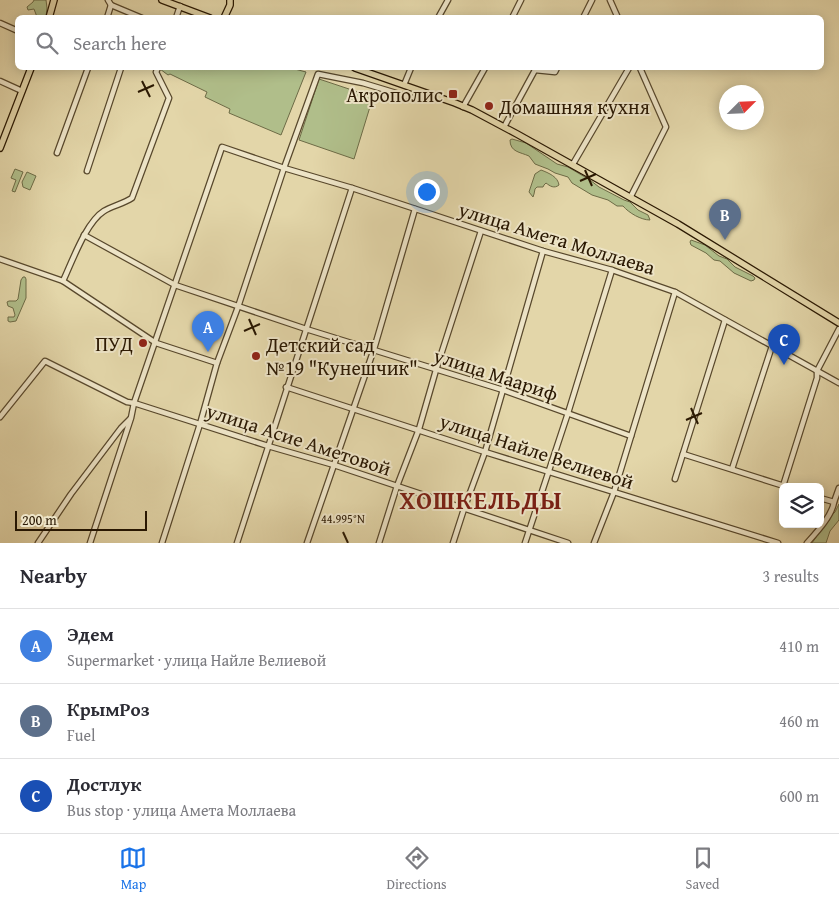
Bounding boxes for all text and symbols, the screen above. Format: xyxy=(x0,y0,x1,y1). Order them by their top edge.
search box xyxy=(15,15,824,70)
icon: search xyxy=(33,29,61,57)
text: Search here xyxy=(73,29,167,57)
place label: Акрополис xyxy=(346,80,443,109)
north arrow xyxy=(719,85,764,130)
marker: Акрополис xyxy=(447,88,459,100)
place label: Домашняя кухня xyxy=(498,92,650,121)
marker: Домашняя кухня xyxy=(483,100,495,112)
your location xyxy=(414,179,440,205)
street label: улица Амета Моллаева xyxy=(454,194,659,282)
pin: B xyxy=(709,199,741,240)
pin: A xyxy=(192,311,224,352)
pin: C xyxy=(768,324,800,365)
place label: ПУД xyxy=(95,329,133,358)
place label: Детский сад №19 "Кунешчик" xyxy=(265,330,418,382)
marker: ПУД xyxy=(137,337,149,349)
street label: улица Маариф xyxy=(429,340,562,408)
marker: Детский сад №19 "Кунешчик" xyxy=(250,350,262,362)
street label: улица Асие Аметовой xyxy=(202,395,395,483)
street label: улица Найле Велиевой xyxy=(435,406,638,496)
district label: ХОШКЕЛЬДЫ xyxy=(399,482,563,518)
map controls xyxy=(779,483,824,528)
button: layers xyxy=(779,483,824,528)
scale bar xyxy=(15,508,148,531)
text: 200 m xyxy=(22,510,57,530)
text: 44.995°N xyxy=(321,510,365,527)
text: Nearby xyxy=(20,560,87,591)
text: 3 results xyxy=(762,564,819,588)
text: Эдем xyxy=(67,620,114,648)
text: A xyxy=(31,634,41,658)
text: 410 m xyxy=(779,634,819,658)
text: Supermarket · улица Найле Велиевой xyxy=(67,648,326,672)
text: КрымРоз xyxy=(67,695,150,723)
text: B xyxy=(31,709,41,733)
text: 460 m xyxy=(779,709,819,733)
text: Fuel xyxy=(67,723,95,747)
text: Достлук xyxy=(67,770,141,798)
text: C xyxy=(31,784,41,808)
text: 600 m xyxy=(779,784,819,808)
text: Bus stop · улица Амета Моллаева xyxy=(67,798,296,822)
tab: Map xyxy=(119,844,147,894)
tab: Directions xyxy=(386,844,447,894)
tab: Saved xyxy=(686,844,720,894)

